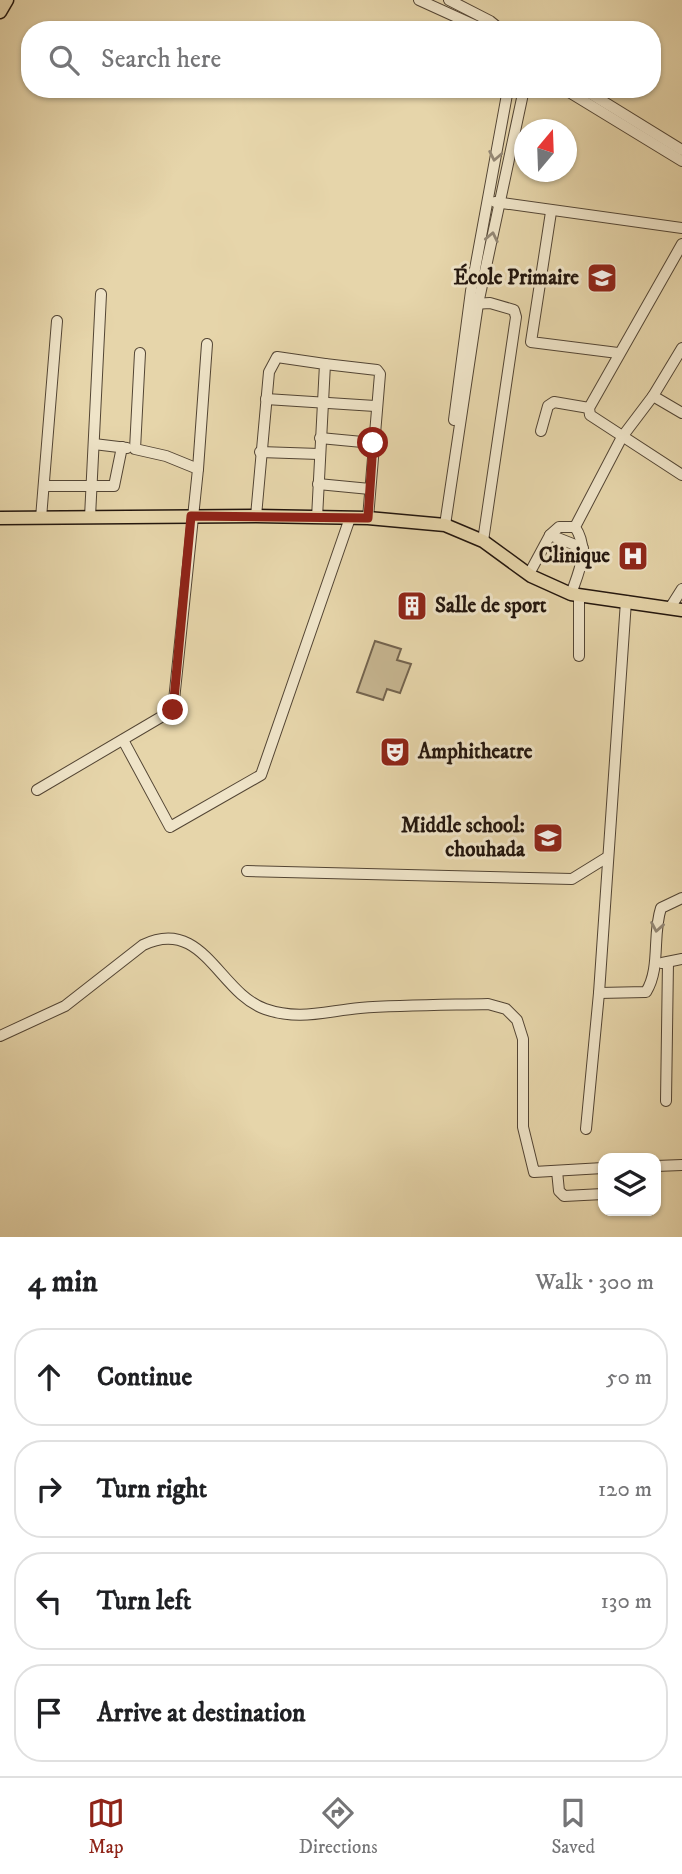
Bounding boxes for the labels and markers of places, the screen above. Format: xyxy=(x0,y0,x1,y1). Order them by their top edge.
school or university icon: École Primaire xyxy=(585,261,619,295)
place label: École Primaire xyxy=(453,263,579,291)
hospital icon: Clinique xyxy=(616,539,650,573)
place label: Clinique xyxy=(539,543,610,569)
building icon: Salle de sport xyxy=(395,589,429,623)
place label: Salle de sport xyxy=(435,593,547,619)
theatre icon: Amphitheatre xyxy=(378,735,412,769)
place label: Amphitheatre xyxy=(417,739,533,765)
place label: Middle school: chouhada xyxy=(401,813,526,863)
school or university icon: Middle school: chouhada xyxy=(531,821,565,855)

